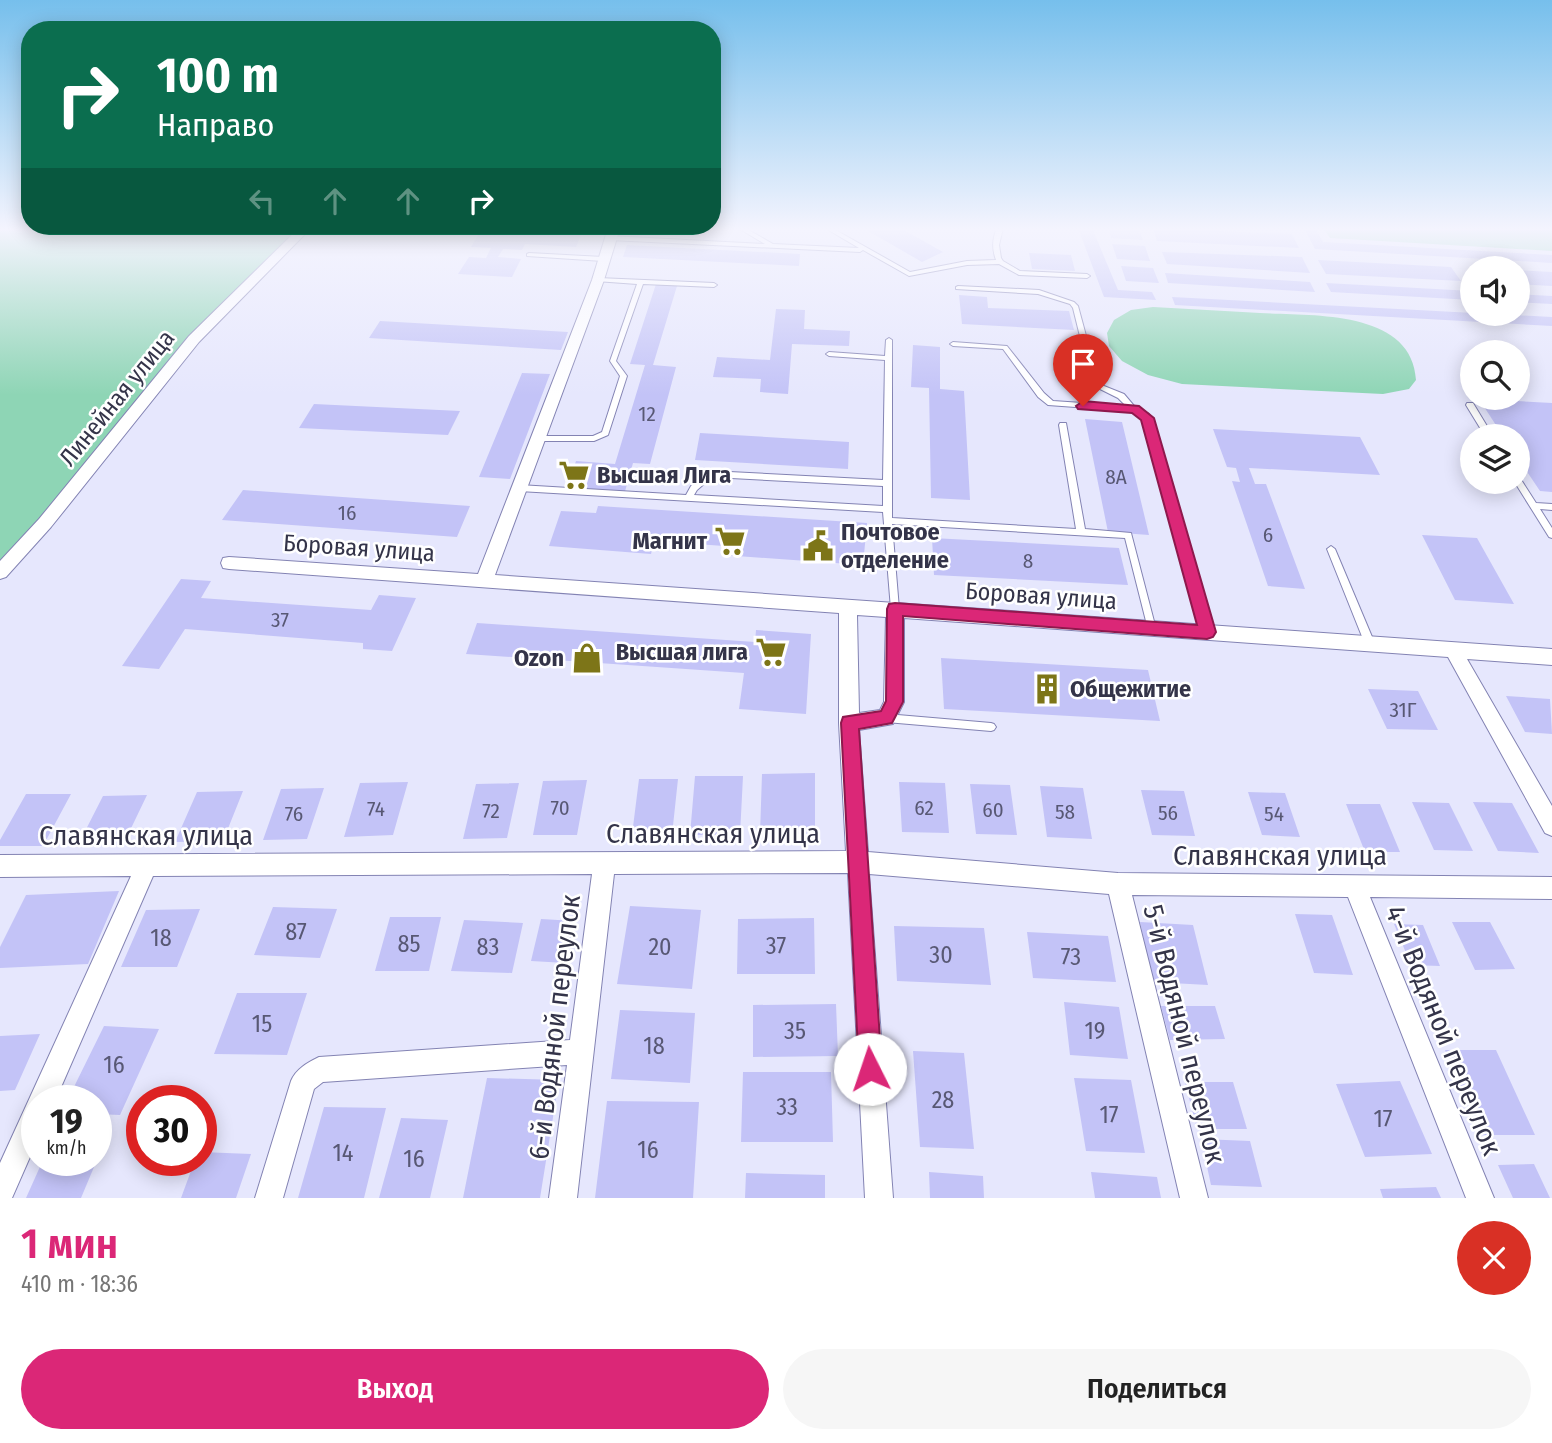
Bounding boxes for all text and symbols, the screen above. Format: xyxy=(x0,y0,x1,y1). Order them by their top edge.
text: 100 m xyxy=(157,46,279,105)
icon: right xyxy=(42,49,133,140)
text: Направо xyxy=(157,106,274,144)
icon: left xyxy=(243,182,281,220)
icon: ahead xyxy=(316,182,354,220)
icon: ahead xyxy=(389,182,427,220)
icon: right xyxy=(462,182,500,220)
map controls xyxy=(1460,256,1530,494)
button: sound xyxy=(1460,256,1530,326)
street label: Линейная улица xyxy=(54,324,180,472)
pin xyxy=(1053,334,1113,406)
button: search xyxy=(1460,340,1530,410)
icon: arrive xyxy=(1064,345,1102,383)
house number: 12 xyxy=(638,401,656,427)
button: layers xyxy=(1460,424,1530,494)
supermarket icon: Высшая Лига xyxy=(557,458,591,492)
place label: Высшая Лига xyxy=(597,461,731,489)
house number: 8А xyxy=(1105,464,1127,490)
house number: 16 xyxy=(338,500,356,526)
place label: Почтовое отделение xyxy=(841,518,949,574)
house number: 6 xyxy=(1263,522,1273,548)
supermarket icon: Магнит xyxy=(713,524,747,558)
place label: Магнит xyxy=(632,527,708,555)
street label: Боровая улица xyxy=(282,529,436,567)
public building icon: Почтовое отделение xyxy=(801,529,835,563)
house number: 8 xyxy=(1023,548,1033,574)
street label: Боровая улица xyxy=(964,577,1118,615)
house number: 37 xyxy=(271,607,289,633)
supermarket icon: Высшая лига xyxy=(754,635,788,669)
place label: Высшая лига xyxy=(616,638,748,666)
shop icon: Ozon xyxy=(570,641,604,675)
place label: Ozon xyxy=(514,644,564,672)
building icon: Общежитие xyxy=(1030,672,1064,706)
place label: Общежитие xyxy=(1070,675,1191,703)
house number: 31Г xyxy=(1390,697,1417,723)
house number: 70 xyxy=(550,795,570,821)
house number: 62 xyxy=(914,795,934,821)
house number: 74 xyxy=(367,796,385,822)
house number: 60 xyxy=(982,797,1004,823)
house number: 72 xyxy=(482,798,500,824)
house number: 58 xyxy=(1055,799,1075,825)
house number: 56 xyxy=(1158,800,1178,826)
house number: 76 xyxy=(285,801,303,827)
house number: 54 xyxy=(1264,801,1284,827)
street label: Славянская улица xyxy=(606,817,820,850)
street label: Славянская улица xyxy=(39,819,253,852)
street label: Славянская улица xyxy=(1173,839,1387,872)
street label: 6-й Водяной переулок xyxy=(522,893,587,1161)
street label: 5-й Водяной переулок xyxy=(1136,901,1233,1167)
street label: 4-й Водяной переулок xyxy=(1378,901,1509,1160)
house number: 87 xyxy=(285,918,307,946)
house number: 18 xyxy=(150,924,172,952)
house number: 85 xyxy=(397,930,421,958)
house number: 37 xyxy=(766,932,786,960)
house number: 83 xyxy=(477,933,499,961)
house number: 20 xyxy=(648,933,672,961)
house number: 30 xyxy=(929,941,953,969)
house number: 73 xyxy=(1061,943,1081,971)
house number: 15 xyxy=(252,1010,272,1038)
house number: 35 xyxy=(784,1017,806,1045)
house number: 19 xyxy=(1084,1017,1106,1045)
house number: 18 xyxy=(643,1032,665,1060)
position arrow xyxy=(833,1032,907,1106)
house number: 16 xyxy=(103,1051,125,1079)
speed limit sign: 30 xyxy=(126,1085,217,1176)
house number: 28 xyxy=(932,1086,954,1114)
house number: 33 xyxy=(776,1093,798,1121)
text: 19 xyxy=(50,1100,83,1142)
house number: 17 xyxy=(1099,1101,1119,1129)
house number: 17 xyxy=(1373,1105,1393,1133)
house number: 16 xyxy=(637,1136,659,1164)
text: km/h xyxy=(46,1137,87,1159)
house number: 14 xyxy=(333,1139,353,1167)
house number: 16 xyxy=(403,1145,425,1173)
text: 1 мин xyxy=(21,1219,118,1269)
button: close xyxy=(1457,1221,1531,1295)
text: 410 m · 18:36 xyxy=(21,1270,138,1298)
button: Выход xyxy=(21,1349,769,1429)
button: Поделиться xyxy=(783,1349,1531,1429)

